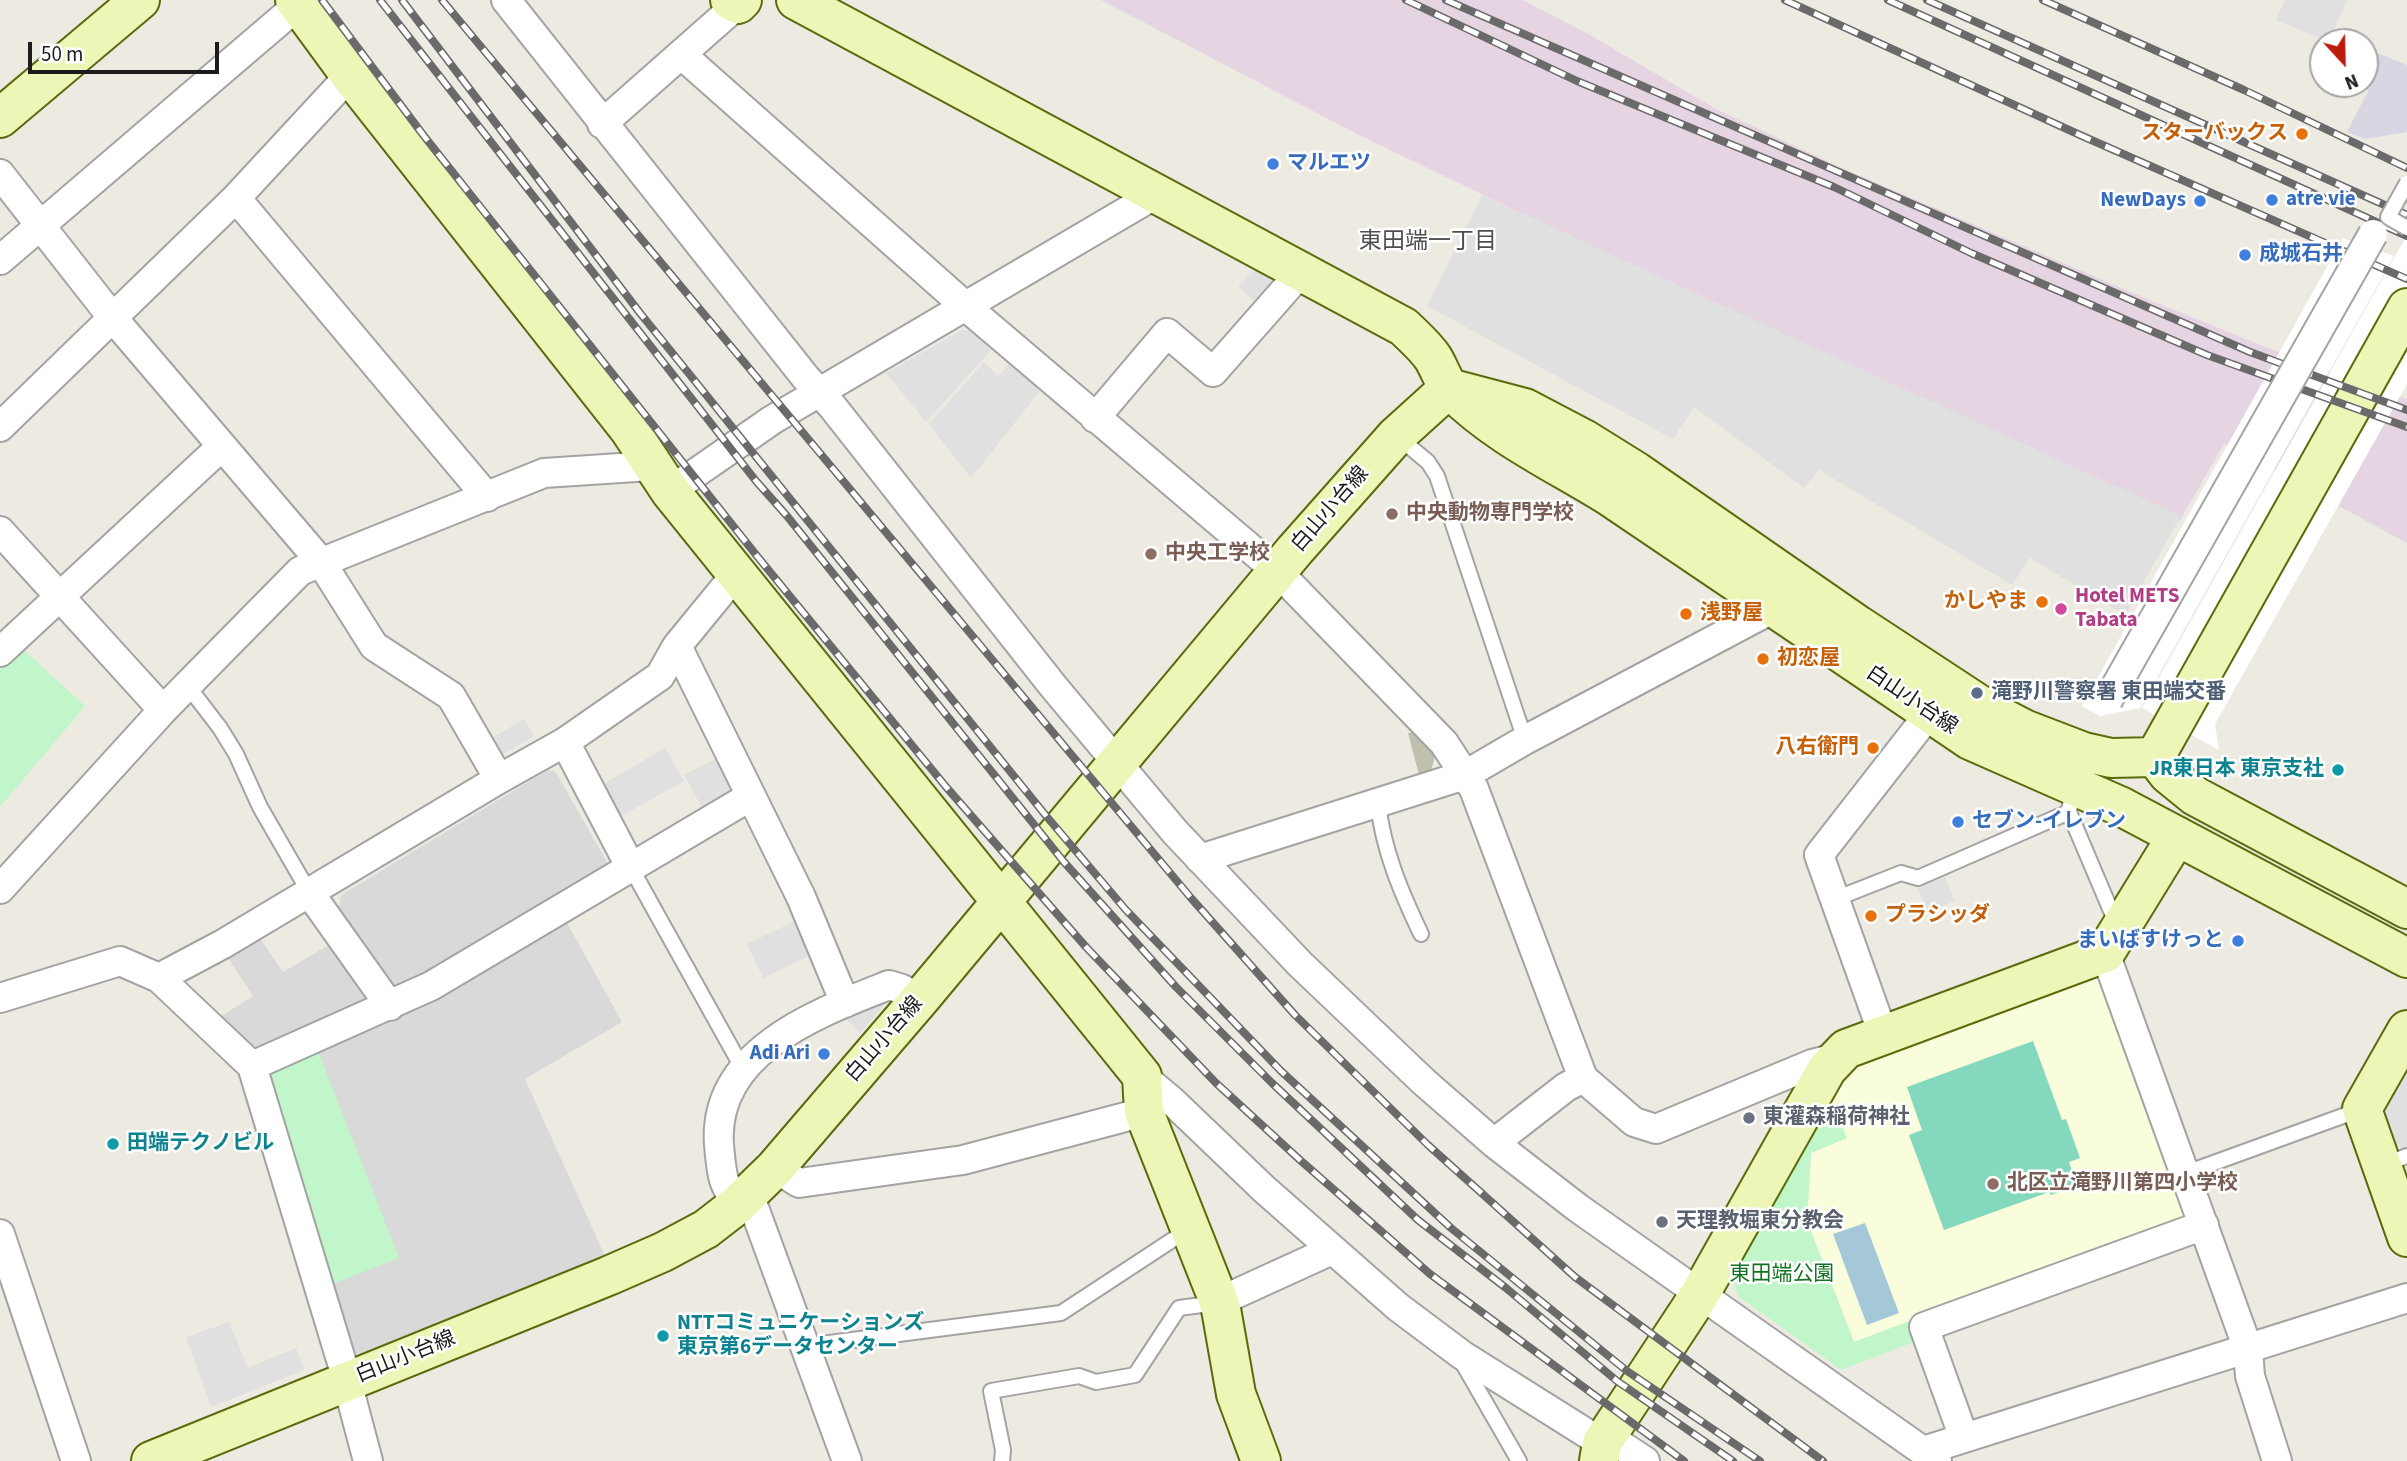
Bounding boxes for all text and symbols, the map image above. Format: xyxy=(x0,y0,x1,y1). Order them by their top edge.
scale bar xyxy=(32,28,222,72)
north arrow xyxy=(2309,28,2379,98)
text: 50 m xyxy=(41,39,83,69)
text: N xyxy=(2340,66,2362,96)
place label: スターバックス xyxy=(2141,121,2288,147)
marker: スターバックス xyxy=(2294,126,2310,142)
place label: マルエツ xyxy=(1287,151,1371,177)
marker: マルエツ xyxy=(1265,156,1281,172)
place label: atre vie xyxy=(2286,187,2356,213)
place label: NewDays xyxy=(2100,188,2186,214)
marker: atre vie xyxy=(2264,192,2280,208)
marker: NewDays xyxy=(2192,193,2208,209)
district label: 東田端一丁目 xyxy=(1359,229,1497,257)
place label: 成城石井 xyxy=(2259,242,2343,268)
marker: 成城石井 xyxy=(2237,247,2253,263)
street label: 白山小台線 xyxy=(1287,462,1375,558)
place label: 中央動物専門学校 xyxy=(1406,501,1574,527)
marker: 中央動物専門学校 xyxy=(1384,506,1400,522)
place label: 中央工学校 xyxy=(1165,541,1270,567)
marker: 中央工学校 xyxy=(1143,546,1159,562)
place label: Hotel METS Tabata xyxy=(2075,584,2179,634)
place label: かしやま xyxy=(1944,589,2028,615)
marker: かしやま xyxy=(2034,594,2050,610)
place label: 浅野屋 xyxy=(1700,601,1763,627)
marker: Hotel METS Tabata xyxy=(2053,601,2069,617)
marker: 浅野屋 xyxy=(1678,606,1694,622)
place label: 初恋屋 xyxy=(1777,646,1840,672)
marker: 初恋屋 xyxy=(1755,651,1771,667)
street label: 白山小台線 xyxy=(1860,661,1962,741)
place label: 滝野川警察署 東田端交番 xyxy=(1991,680,2226,706)
marker: 滝野川警察署 東田端交番 xyxy=(1969,685,1985,701)
place label: 八右衛門 xyxy=(1775,735,1859,761)
marker: 八右衛門 xyxy=(1865,740,1881,756)
place label: JR東日本 東京支社 xyxy=(2149,757,2324,783)
marker: JR東日本 東京支社 xyxy=(2330,762,2346,778)
place label: セブン-イレブン xyxy=(1972,809,2126,835)
marker: セブン-イレブン xyxy=(1950,814,1966,830)
place label: プラシッダ xyxy=(1885,903,1990,929)
marker: プラシッダ xyxy=(1863,908,1879,924)
place label: まいばすけっと xyxy=(2077,928,2224,954)
marker: まいばすけっと xyxy=(2230,933,2246,949)
street label: 白山小台線 xyxy=(841,992,929,1088)
place label: Adi Ari xyxy=(750,1041,810,1067)
marker: Adi Ari xyxy=(816,1046,832,1062)
place label: 東灌森稲荷神社 xyxy=(1763,1105,1910,1131)
marker: 東灌森稲荷神社 xyxy=(1741,1110,1757,1126)
place label: 田端テクノビル xyxy=(127,1131,274,1157)
marker: 田端テクノビル xyxy=(105,1136,121,1152)
place label: 北区立滝野川第四小学校 xyxy=(2007,1171,2238,1197)
marker: 北区立滝野川第四小学校 xyxy=(1985,1176,2001,1192)
place label: 天理教堀東分教会 xyxy=(1676,1209,1844,1235)
marker: 天理教堀東分教会 xyxy=(1654,1214,1670,1230)
park label: 東田端公園 xyxy=(1730,1262,1834,1288)
place label: NTTコミュニケーションズ 東京第6データセンター xyxy=(677,1311,924,1361)
street label: 白山小台線 xyxy=(353,1327,459,1389)
marker: NTTコミュニケーションズ 東京第6データセンター xyxy=(655,1328,671,1344)

